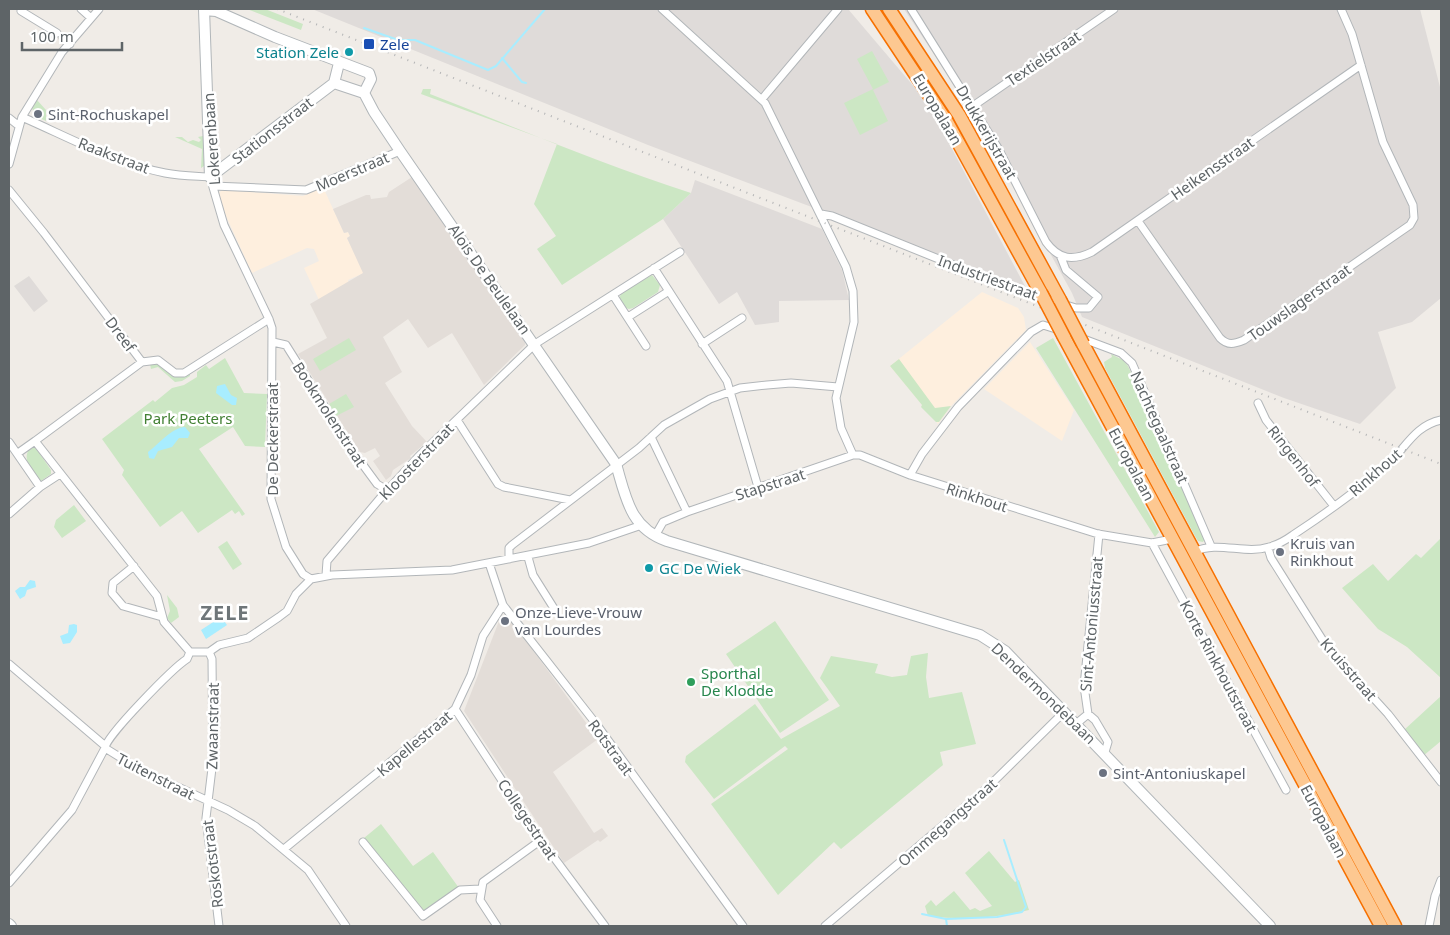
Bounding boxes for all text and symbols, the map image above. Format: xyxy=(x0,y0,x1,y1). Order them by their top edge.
scale bar xyxy=(22,20,122,52)
street label: Textielstraat xyxy=(1002,25,1085,90)
text: 100 m xyxy=(30,26,74,46)
place label: Zele xyxy=(380,34,409,54)
marker: Zele xyxy=(362,37,376,51)
place label: Station Zele xyxy=(256,42,339,62)
marker: Station Zele xyxy=(343,46,355,58)
street label: Europalaan xyxy=(909,69,967,149)
street label: Drukkerijstraat xyxy=(952,81,1022,183)
street label: Lokerenbaan xyxy=(198,92,224,186)
street label: Stationsstraat xyxy=(227,92,317,168)
place label: Sint-Rochuskapel xyxy=(48,104,169,124)
marker: Sint-Rochuskapel xyxy=(32,108,44,120)
street label: Raakstraat xyxy=(75,132,153,178)
street label: Heikensstraat xyxy=(1166,132,1258,204)
street label: Moerstraat xyxy=(312,146,392,195)
street label: Alois De Beulelaan xyxy=(444,220,536,338)
street label: Industriestraat xyxy=(935,250,1041,305)
street label: Touwslagerstraat xyxy=(1243,259,1355,345)
street label: Dreef xyxy=(101,312,141,356)
street label: Bookmolenstraat xyxy=(289,358,372,471)
street label: Nachtegaalstraat xyxy=(1126,368,1194,487)
street label: De Deckerstraat xyxy=(262,382,282,496)
park label: Park Peeters xyxy=(144,408,232,428)
street label: Kloosterstraat xyxy=(374,418,458,504)
street label: Ringenhof xyxy=(1264,421,1325,492)
street label: Europalaan xyxy=(1104,424,1160,504)
street label: Rinkhout xyxy=(1344,443,1406,500)
street label: Stapstraat xyxy=(733,463,808,505)
street label: Rinkhout xyxy=(944,478,1011,517)
place label: Kruis van Rinkhout xyxy=(1290,533,1355,570)
marker: Kruis van Rinkhout xyxy=(1274,546,1286,558)
street label: Sint-Antoniusstraat xyxy=(1075,555,1107,692)
place label: GC De Wiek xyxy=(659,558,741,578)
marker: GC De Wiek xyxy=(643,562,655,574)
street label: Korte Rinkhoutstraat xyxy=(1176,597,1263,736)
district label: ZELE xyxy=(200,599,250,626)
place label: Onze-Lieve-Vrouw van Lourdes xyxy=(515,602,642,639)
marker: Onze-Lieve-Vrouw van Lourdes xyxy=(499,615,511,627)
street label: Kruisstraat xyxy=(1316,634,1382,705)
street label: Dendermondebaan xyxy=(987,638,1101,748)
place label: Sporthal De Klodde xyxy=(701,663,773,700)
marker: Sporthal De Klodde xyxy=(685,676,697,688)
street label: Zwaanstraat xyxy=(201,682,223,770)
street label: Kapellestraat xyxy=(372,705,456,780)
street label: Rotstraat xyxy=(584,715,638,779)
street label: Tuitenstraat xyxy=(114,748,199,804)
place label: Sint-Antoniuskapel xyxy=(1113,763,1246,783)
marker: Sint-Antoniuskapel xyxy=(1097,767,1109,779)
street label: Ommegangstraat xyxy=(893,773,1001,871)
street label: Collegestraat xyxy=(494,775,563,864)
street label: Europalaan xyxy=(1296,781,1352,861)
street label: Roskotstraat xyxy=(197,818,227,909)

